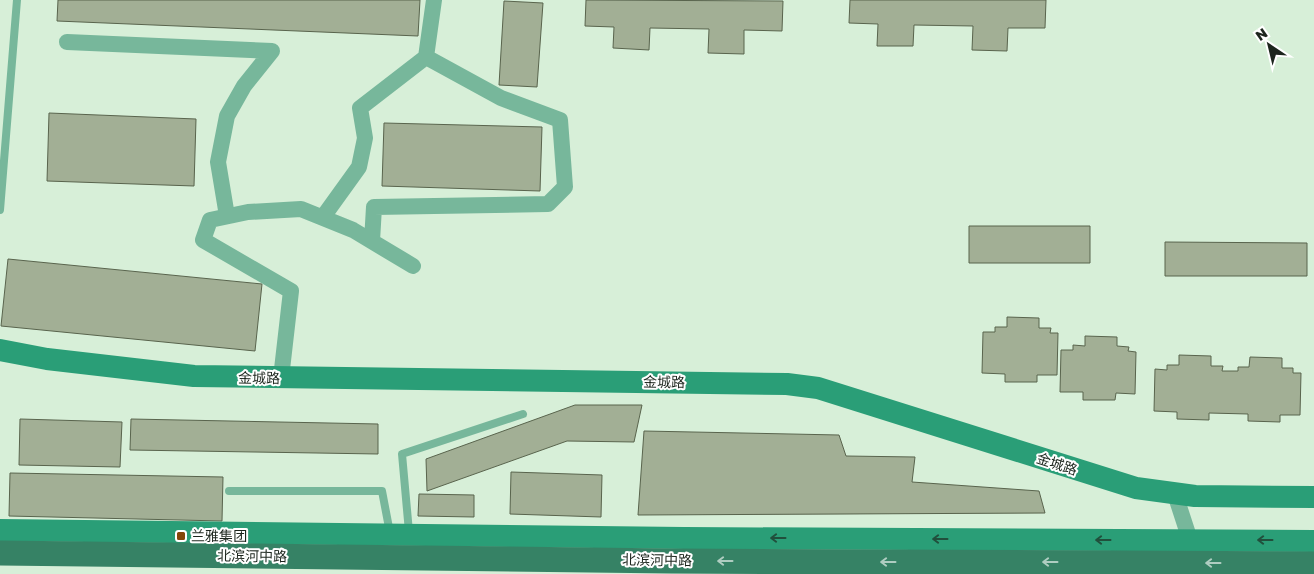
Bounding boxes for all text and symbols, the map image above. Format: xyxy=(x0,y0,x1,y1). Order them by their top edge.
north arrow xyxy=(1244,20,1294,70)
text: N xyxy=(1252,24,1270,44)
street label: 金城路 xyxy=(238,369,280,386)
street label: 金城路 xyxy=(643,373,685,390)
street label: 金城路 xyxy=(1035,449,1080,478)
place label: 兰雅集团 xyxy=(191,527,247,544)
marker: 兰雅集团 xyxy=(175,530,187,542)
one-way arrow xyxy=(770,533,786,543)
one-way arrow xyxy=(933,534,949,544)
one-way arrow xyxy=(1095,535,1112,545)
one-way arrow xyxy=(1258,536,1274,545)
street label: 北滨河中路 xyxy=(217,546,287,565)
street label: 北滨河中路 xyxy=(622,550,692,569)
one-way arrow xyxy=(718,556,734,566)
one-way arrow xyxy=(880,557,896,567)
one-way arrow xyxy=(1043,558,1059,567)
one-way arrow xyxy=(1205,558,1222,568)

